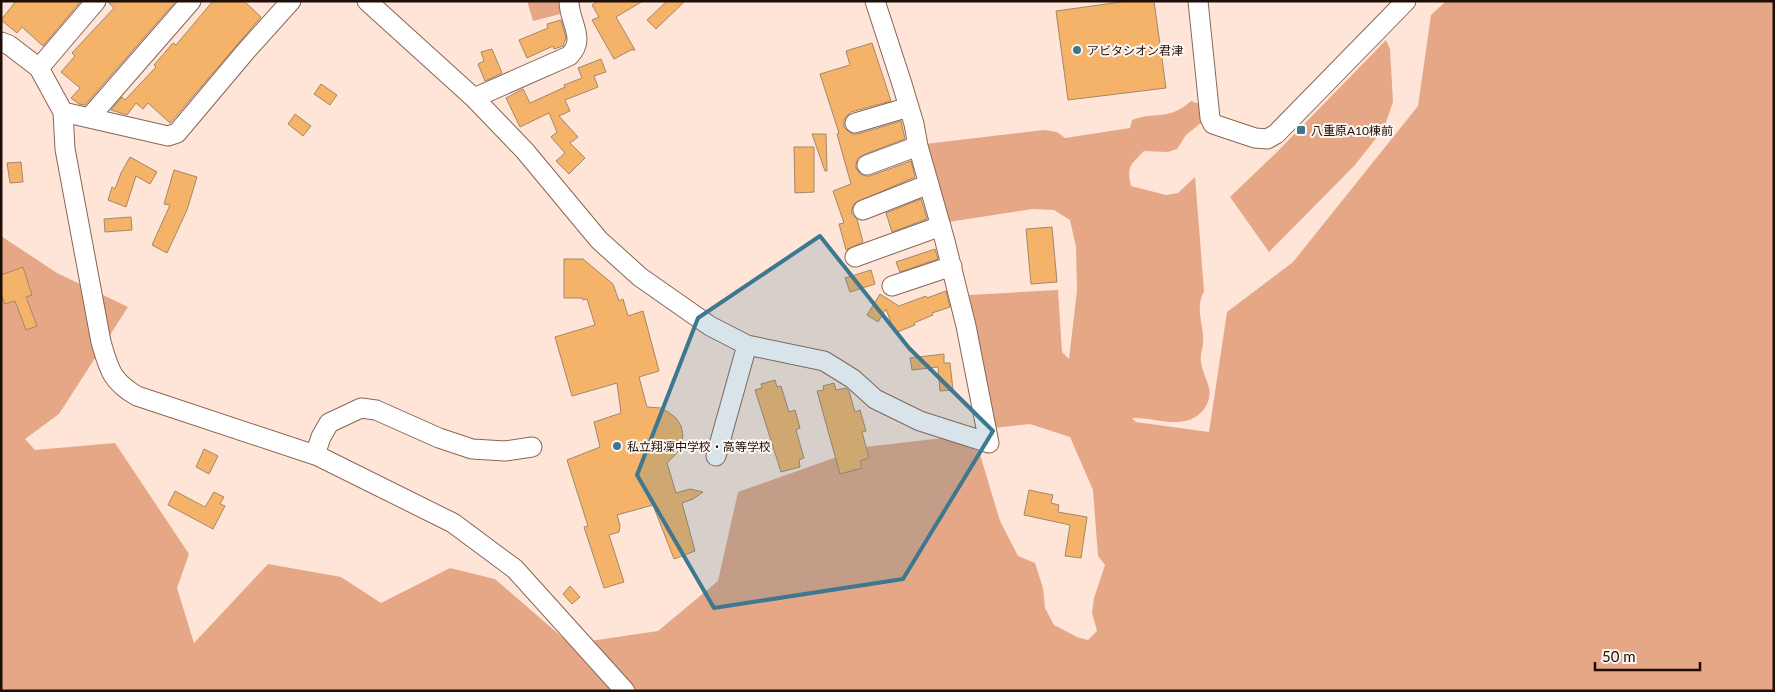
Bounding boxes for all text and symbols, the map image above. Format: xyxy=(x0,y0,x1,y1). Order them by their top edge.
place label: アビタシオン君津 xyxy=(1087,43,1183,58)
marker: アビタシオン君津 xyxy=(1071,44,1083,56)
place label: 八重原A10棟前 xyxy=(1311,123,1393,138)
marker: 八重原A10棟前 xyxy=(1295,124,1307,136)
place label: 私立翔凜中学校・高等学校 xyxy=(627,439,771,454)
marker: 私立翔凜中学校・高等学校 xyxy=(611,440,623,452)
scale bar xyxy=(1595,640,1700,672)
text: 50 m xyxy=(1602,647,1636,665)

